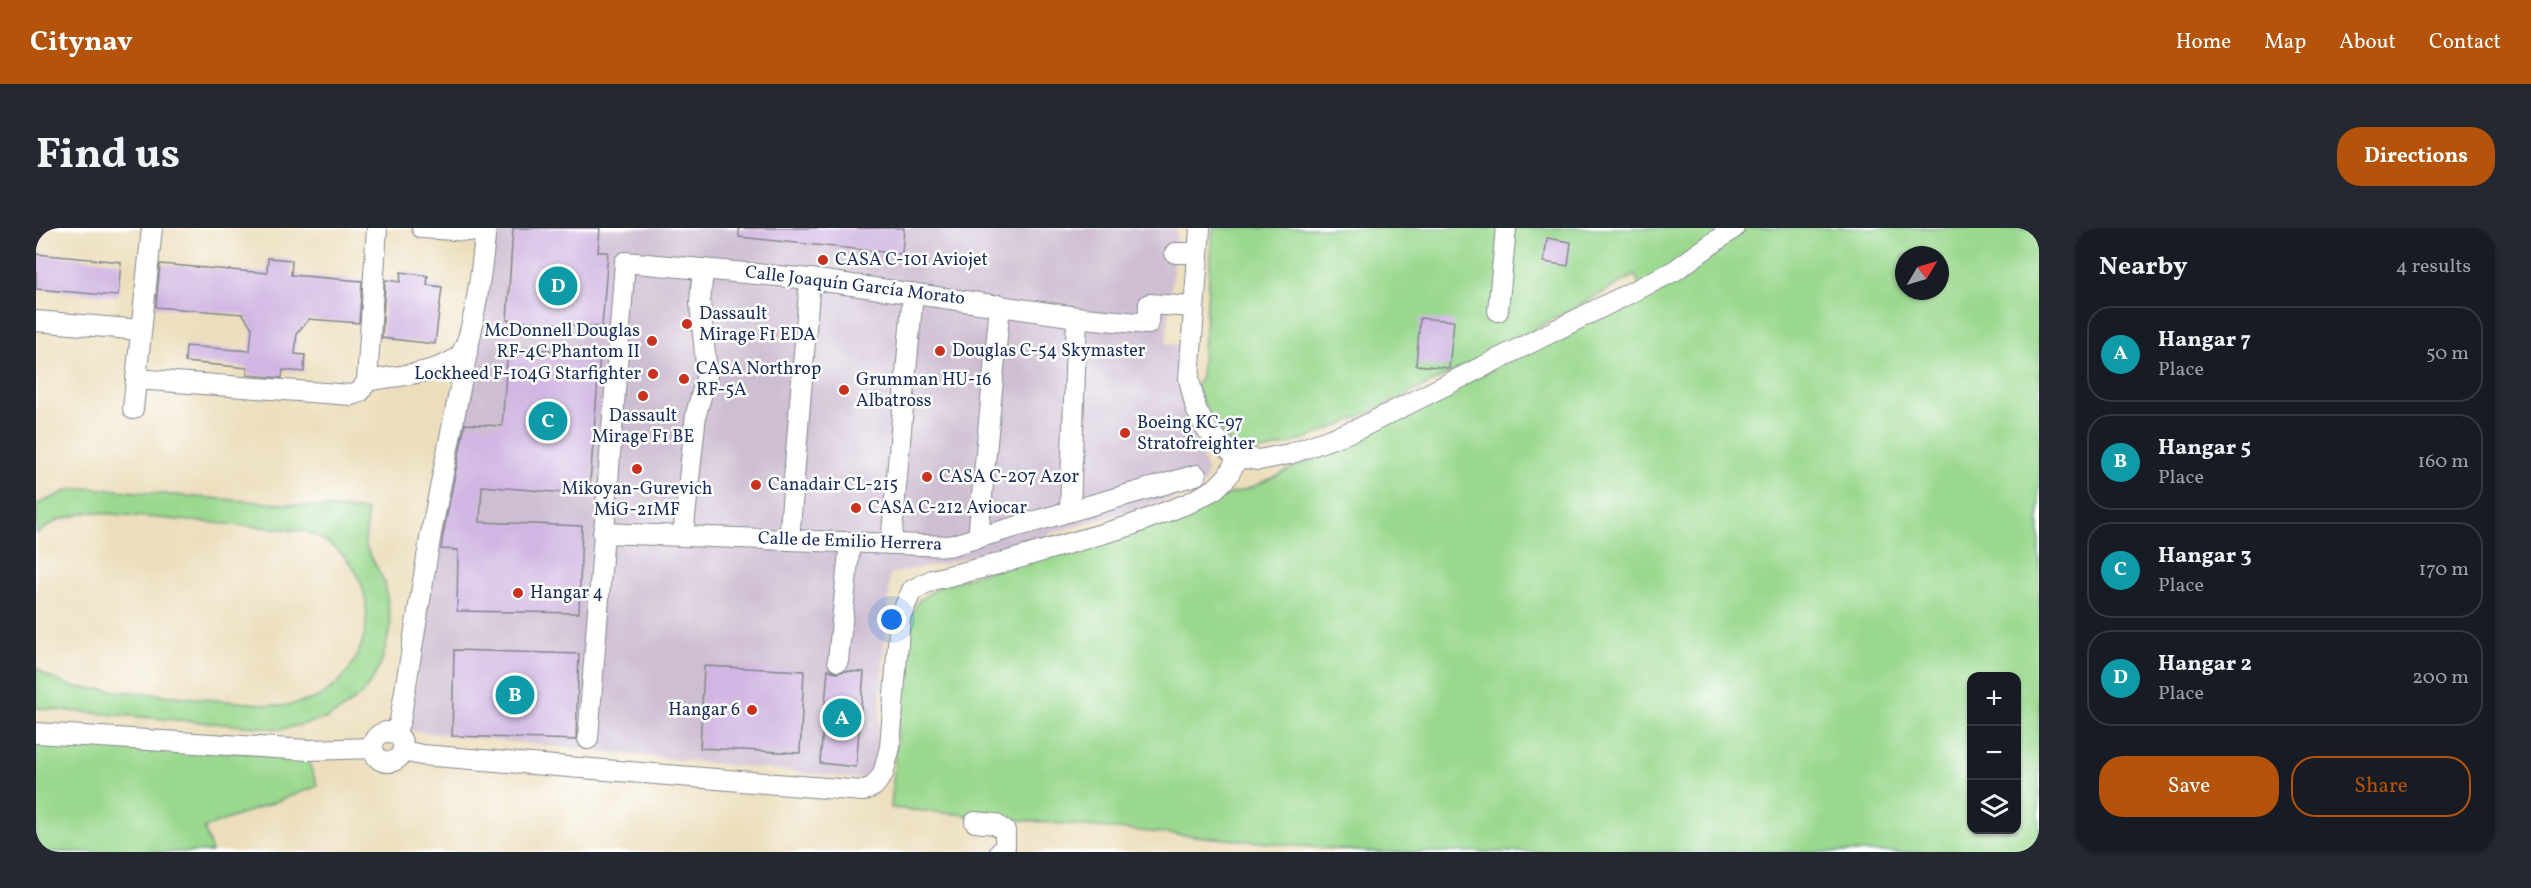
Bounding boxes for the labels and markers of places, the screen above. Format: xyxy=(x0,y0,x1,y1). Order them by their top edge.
place label: CASA C-101 Aviojet xyxy=(835,248,988,273)
marker: CASA C-101 Aviojet xyxy=(816,253,830,267)
pin: D xyxy=(538,264,578,308)
place label: Dassault Mirage F1 EDA xyxy=(699,302,816,348)
marker: Dassault Mirage F1 EDA xyxy=(680,317,694,331)
place label: McDonnell Douglas RF-4C Phantom II xyxy=(484,319,640,365)
marker: McDonnell Douglas RF-4C Phantom II xyxy=(645,334,659,348)
place label: Douglas C-54 Skymaster xyxy=(952,339,1146,364)
marker: Douglas C-54 Skymaster xyxy=(933,344,947,358)
place label: CASA Northrop RF-5A xyxy=(696,357,821,403)
place label: Lockheed F-104G Starfighter xyxy=(414,362,641,387)
marker: Lockheed F-104G Starfighter xyxy=(646,367,660,381)
place label: Grumman HU-16 Albatross xyxy=(856,368,991,414)
marker: CASA Northrop RF-5A xyxy=(677,372,691,386)
marker: Grumman HU-16 Albatross xyxy=(837,383,851,397)
marker: Dassault Mirage F1 BE xyxy=(636,389,650,403)
pin: C xyxy=(528,398,568,444)
place label: Dassault Mirage F1 BE xyxy=(592,404,695,450)
place label: Boeing KC-97 Stratofreighter xyxy=(1137,411,1255,457)
marker: Boeing KC-97 Stratofreighter xyxy=(1118,426,1132,440)
marker: Mikoyan-Gurevich MiG-21MF xyxy=(630,462,644,476)
place label: CASA C-207 Azor xyxy=(939,465,1079,490)
marker: CASA C-207 Azor xyxy=(920,470,934,484)
place label: Canadair CL-215 xyxy=(768,473,898,498)
place label: Mikoyan-Gurevich MiG-21MF xyxy=(562,477,713,523)
marker: Canadair CL-215 xyxy=(749,478,763,492)
place label: CASA C-212 Aviocar xyxy=(868,496,1028,521)
marker: CASA C-212 Aviocar xyxy=(849,501,863,515)
place label: Hangar 4 xyxy=(530,581,603,606)
marker: Hangar 4 xyxy=(511,586,525,600)
pin: B xyxy=(496,672,534,718)
pin: A xyxy=(822,696,862,740)
place label: Hangar 6 xyxy=(668,698,740,723)
marker: Hangar 6 xyxy=(745,703,759,717)

